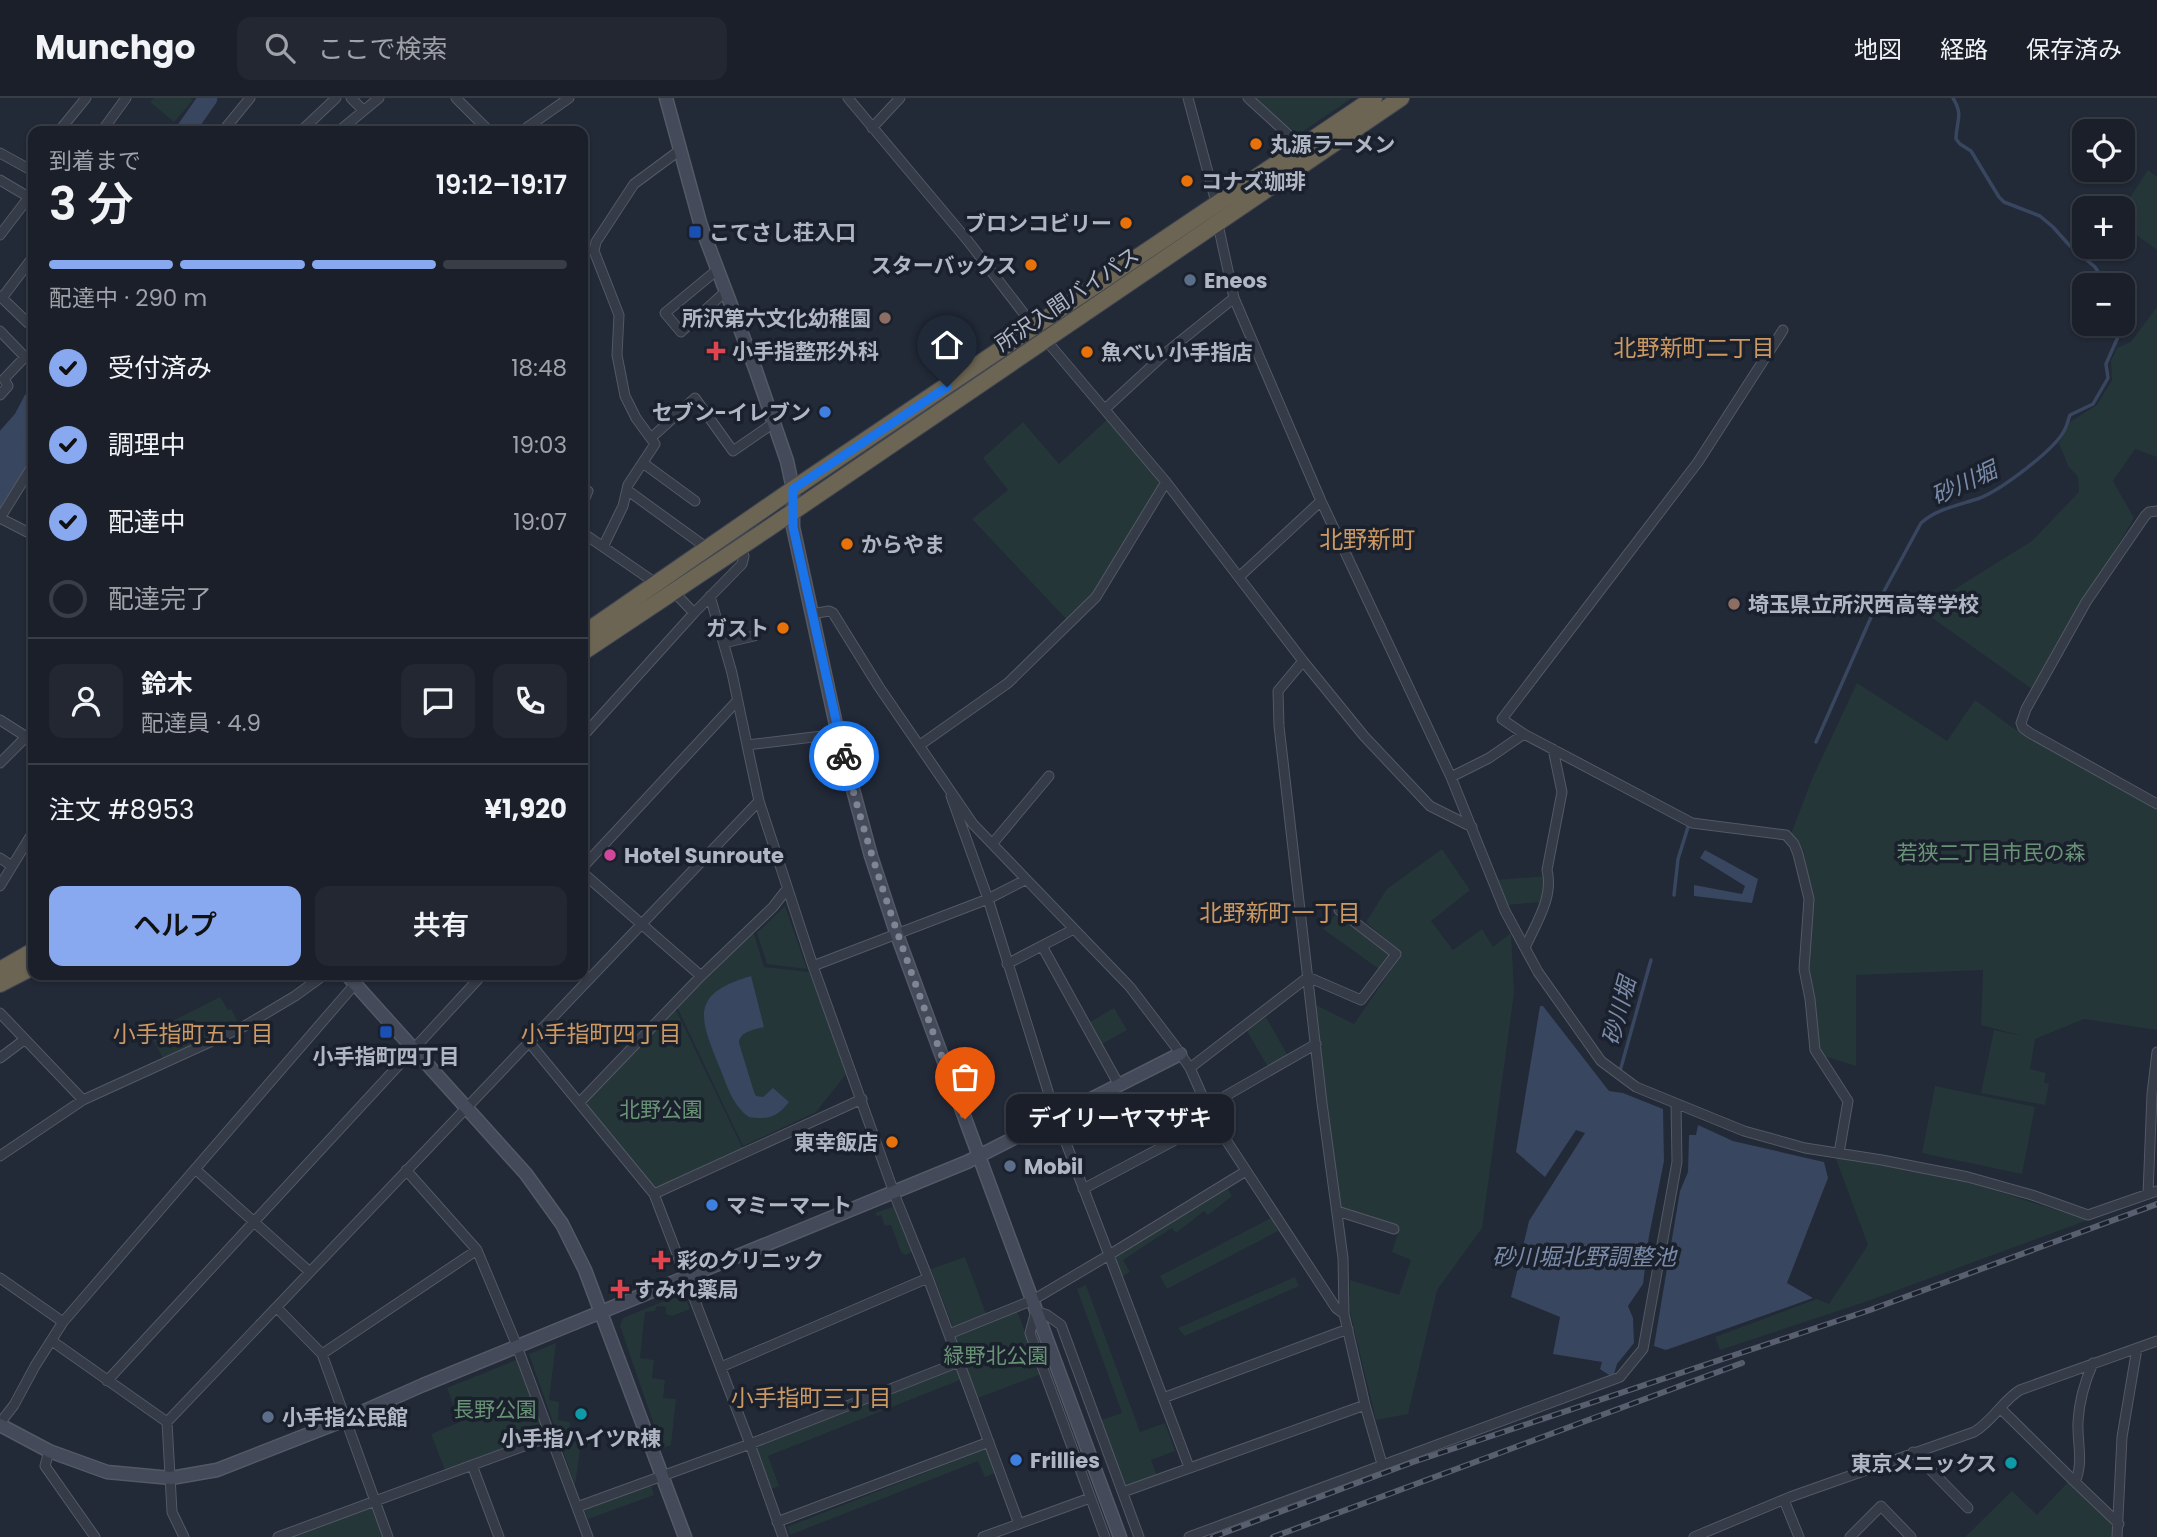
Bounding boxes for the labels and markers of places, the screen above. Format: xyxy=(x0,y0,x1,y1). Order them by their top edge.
place label: 丸源ラーメン xyxy=(1270,130,1395,159)
marker: 丸源ラーメン xyxy=(1248,136,1264,152)
place label: コナズ珈琲 xyxy=(1201,167,1306,196)
marker: コナズ珈琲 xyxy=(1179,173,1195,189)
place label: ブロンコビリー xyxy=(965,209,1112,238)
marker: ブロンコビリー xyxy=(1118,215,1134,231)
place label: こてさし荘入口 xyxy=(709,218,856,247)
marker: こてさし荘入口 xyxy=(687,224,703,240)
place label: スターバックス xyxy=(871,251,1017,280)
marker: スターバックス xyxy=(1023,257,1039,273)
place label: Eneos xyxy=(1204,266,1268,295)
marker: Eneos xyxy=(1182,272,1198,288)
place label: 所沢第六文化幼稚園 xyxy=(682,304,871,333)
marker: 所沢第六文化幼稚園 xyxy=(877,310,893,326)
pin xyxy=(917,315,977,387)
place label: 小手指整形外科 xyxy=(732,337,879,366)
place label: 魚べい 小手指店 xyxy=(1101,338,1252,367)
marker: 小手指整形外科 xyxy=(706,341,726,361)
marker: 魚べい 小手指店 xyxy=(1079,344,1095,360)
place label: セブン-イレブン xyxy=(652,398,811,427)
marker: セブン-イレブン xyxy=(817,404,833,420)
place label: からやま xyxy=(861,530,945,559)
marker: からやま xyxy=(839,536,855,552)
place label: 埼玉県立所沢西高等学校 xyxy=(1748,590,1979,619)
marker: 埼玉県立所沢西高等学校 xyxy=(1726,596,1742,612)
place label: ガスト xyxy=(706,614,769,643)
marker: ガスト xyxy=(775,620,791,636)
place label: Hotel Sunroute xyxy=(624,841,784,870)
marker: Hotel Sunroute xyxy=(602,847,618,863)
marker: 小手指町四丁目 xyxy=(378,1024,394,1040)
place label: 小手指町四丁目 xyxy=(313,1042,460,1071)
pin xyxy=(935,1047,995,1119)
callout: デイリーヤマザキ xyxy=(1007,1094,1234,1144)
place label: 東幸飯店 xyxy=(794,1128,878,1157)
marker: 東幸飯店 xyxy=(884,1134,900,1150)
place label: Mobil xyxy=(1024,1152,1083,1181)
marker: Mobil xyxy=(1002,1158,1018,1174)
place label: マミーマート xyxy=(726,1191,852,1220)
marker: マミーマート xyxy=(704,1197,720,1213)
place label: 彩のクリニック xyxy=(677,1246,824,1275)
marker: 彩のクリニック xyxy=(651,1250,671,1270)
place label: すみれ薬局 xyxy=(634,1275,739,1304)
marker: すみれ薬局 xyxy=(612,1281,628,1297)
place label: 小手指公民館 xyxy=(282,1403,408,1432)
marker: 小手指ハイツR棟 xyxy=(573,1406,589,1422)
marker: 小手指公民館 xyxy=(260,1409,276,1425)
place label: 小手指ハイツR棟 xyxy=(501,1424,661,1453)
place label: Frillies xyxy=(1030,1446,1100,1475)
place label: 東京メニックス xyxy=(1851,1449,1997,1478)
marker: Frillies xyxy=(1008,1452,1024,1468)
marker: 東京メニックス xyxy=(2003,1455,2019,1471)

